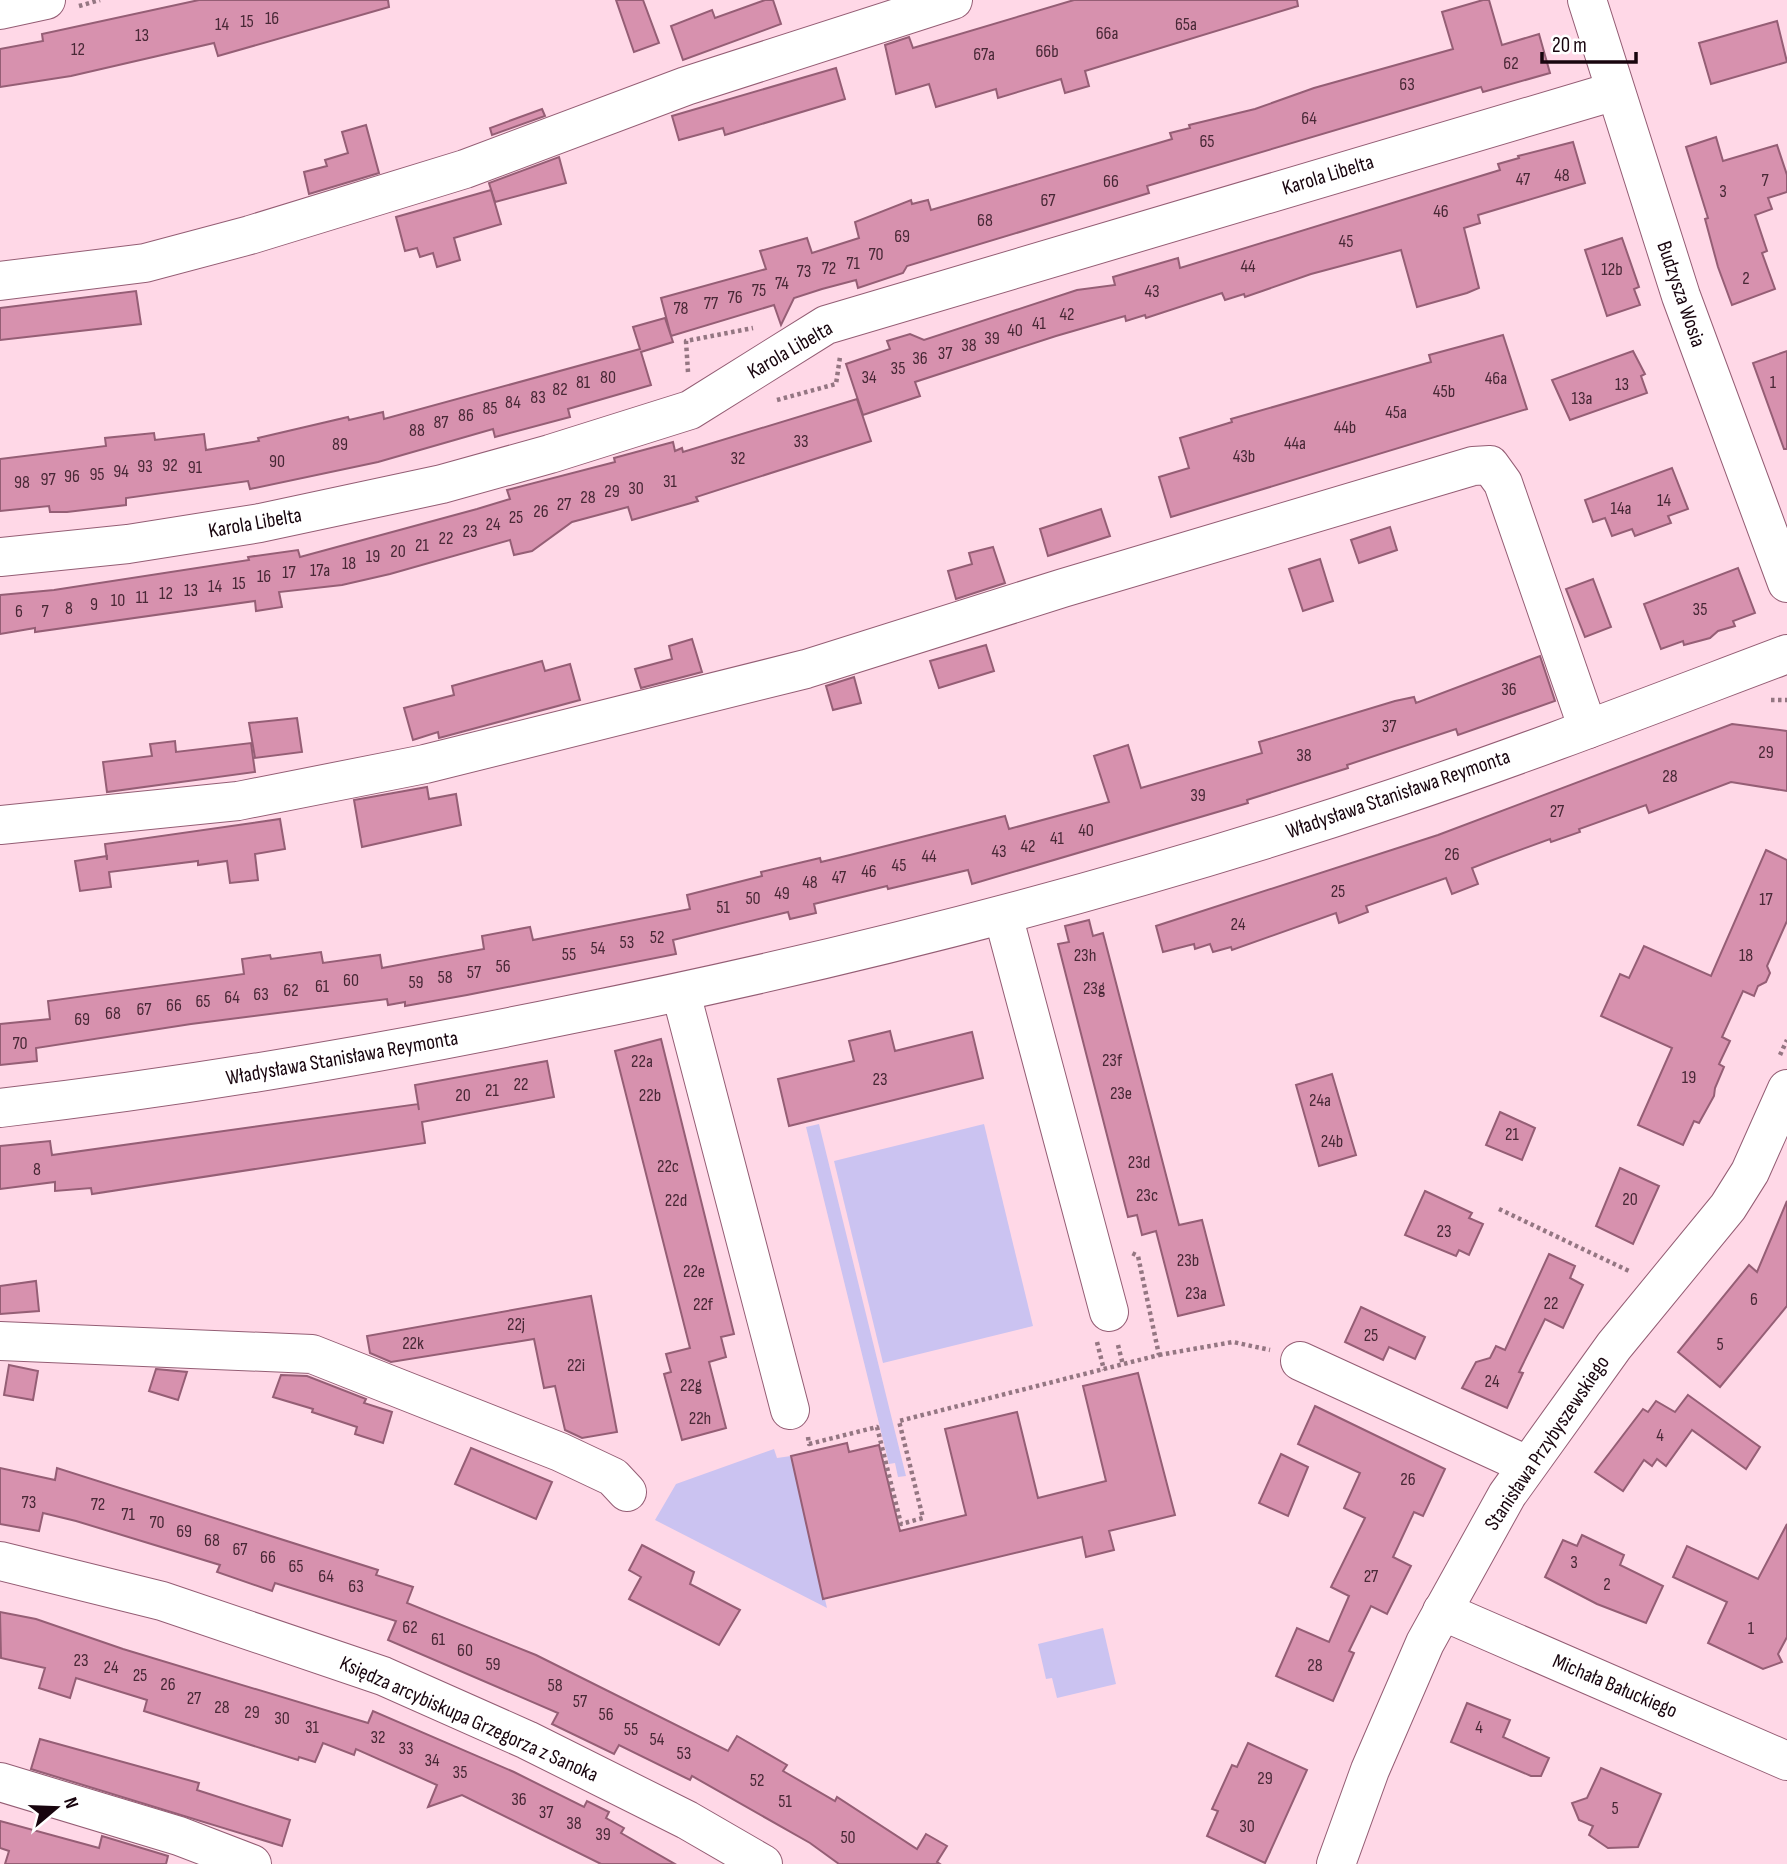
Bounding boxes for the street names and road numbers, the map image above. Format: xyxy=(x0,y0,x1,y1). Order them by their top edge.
street label: Karola Libelta xyxy=(1279,149,1377,201)
street label: Budzysza Wosia xyxy=(1651,238,1711,350)
street label: Karola Libelta xyxy=(743,316,837,384)
street label: Karola Libelta xyxy=(206,502,304,544)
street label: Władysława Stanisława Reymonta xyxy=(1283,744,1513,844)
street label: Władysława Stanisława Reymonta xyxy=(224,1025,460,1091)
street label: Stanisława Przybyszewskiego xyxy=(1479,1351,1615,1535)
street label: Michała Bałuckiego xyxy=(1549,1648,1681,1724)
street label: Księdza arcybiskupa Grzegorza z Sanoka xyxy=(336,1651,602,1787)

